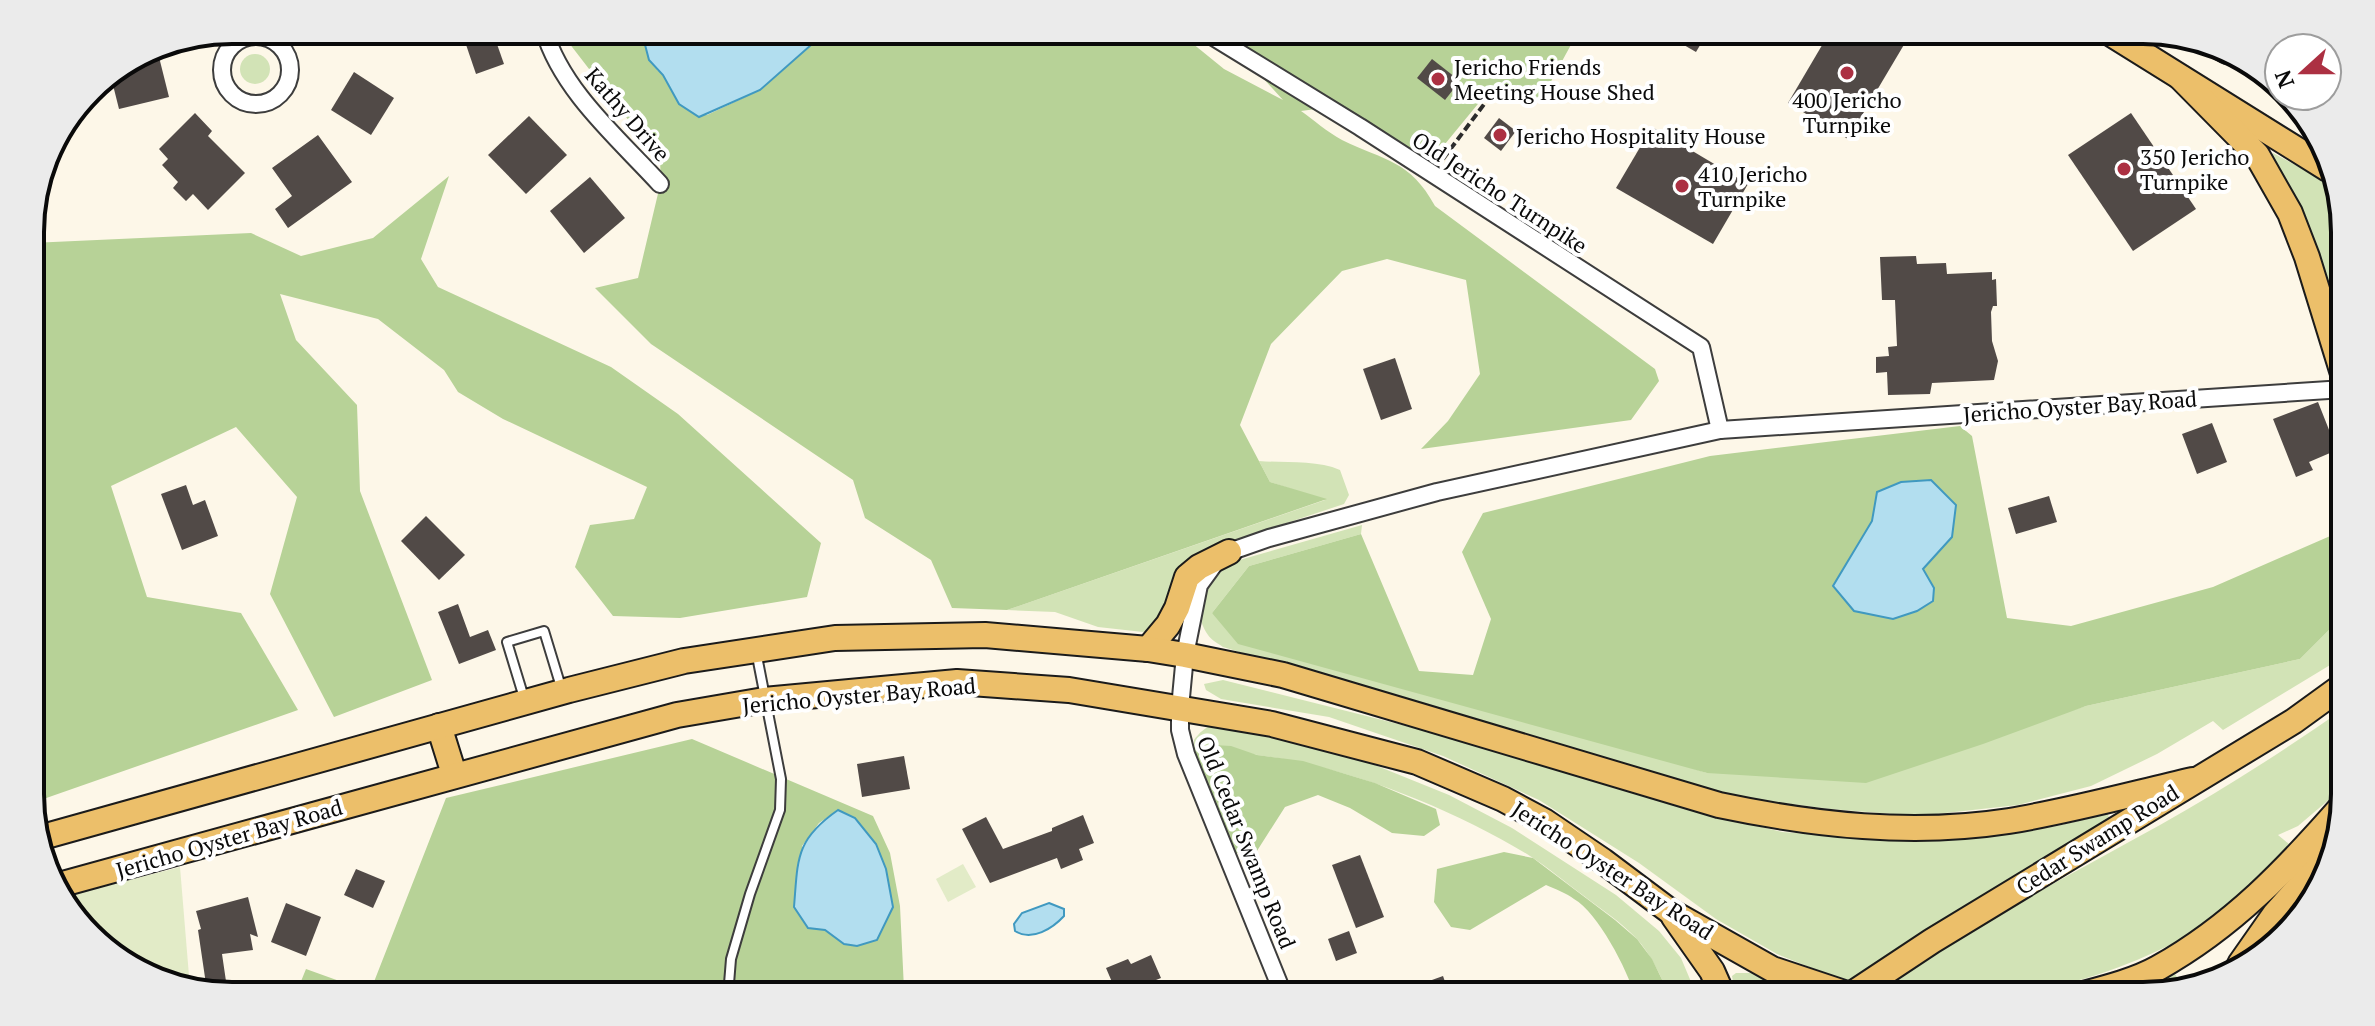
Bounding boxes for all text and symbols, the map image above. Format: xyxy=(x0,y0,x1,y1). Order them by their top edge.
north arrow xyxy=(2263,32,2343,112)
place label: Jericho Friends Meeting House Shed xyxy=(1454,52,1655,106)
street label: Kathy Drive xyxy=(579,61,677,167)
marker: 400 Jericho Turnpike xyxy=(1838,64,1856,82)
text: N xyxy=(2267,66,2300,92)
marker: Jericho Friends Meeting House Shed xyxy=(1429,70,1447,88)
place label: 400 Jericho Turnpike xyxy=(1792,85,1902,139)
place label: Jericho Hospitality House xyxy=(1516,121,1766,150)
street label: Old Jericho Turnpike xyxy=(1407,125,1593,259)
marker: Jericho Hospitality House xyxy=(1491,126,1509,144)
place label: 350 Jericho Turnpike xyxy=(2140,142,2250,196)
place label: 410 Jericho Turnpike xyxy=(1698,159,1808,213)
marker: 350 Jericho Turnpike xyxy=(2115,160,2133,178)
marker: 410 Jericho Turnpike xyxy=(1673,177,1691,195)
street label: Jericho Oyster Bay Road xyxy=(1962,383,2198,429)
street label: Jericho Oyster Bay Road xyxy=(741,670,977,720)
street label: Old Cedar Swamp Road xyxy=(1191,731,1303,953)
street label: Cedar Swamp Road xyxy=(2010,777,2184,901)
street label: Jericho Oyster Bay Road xyxy=(112,792,346,884)
street label: Jericho Oyster Bay Road xyxy=(1507,794,1719,946)

